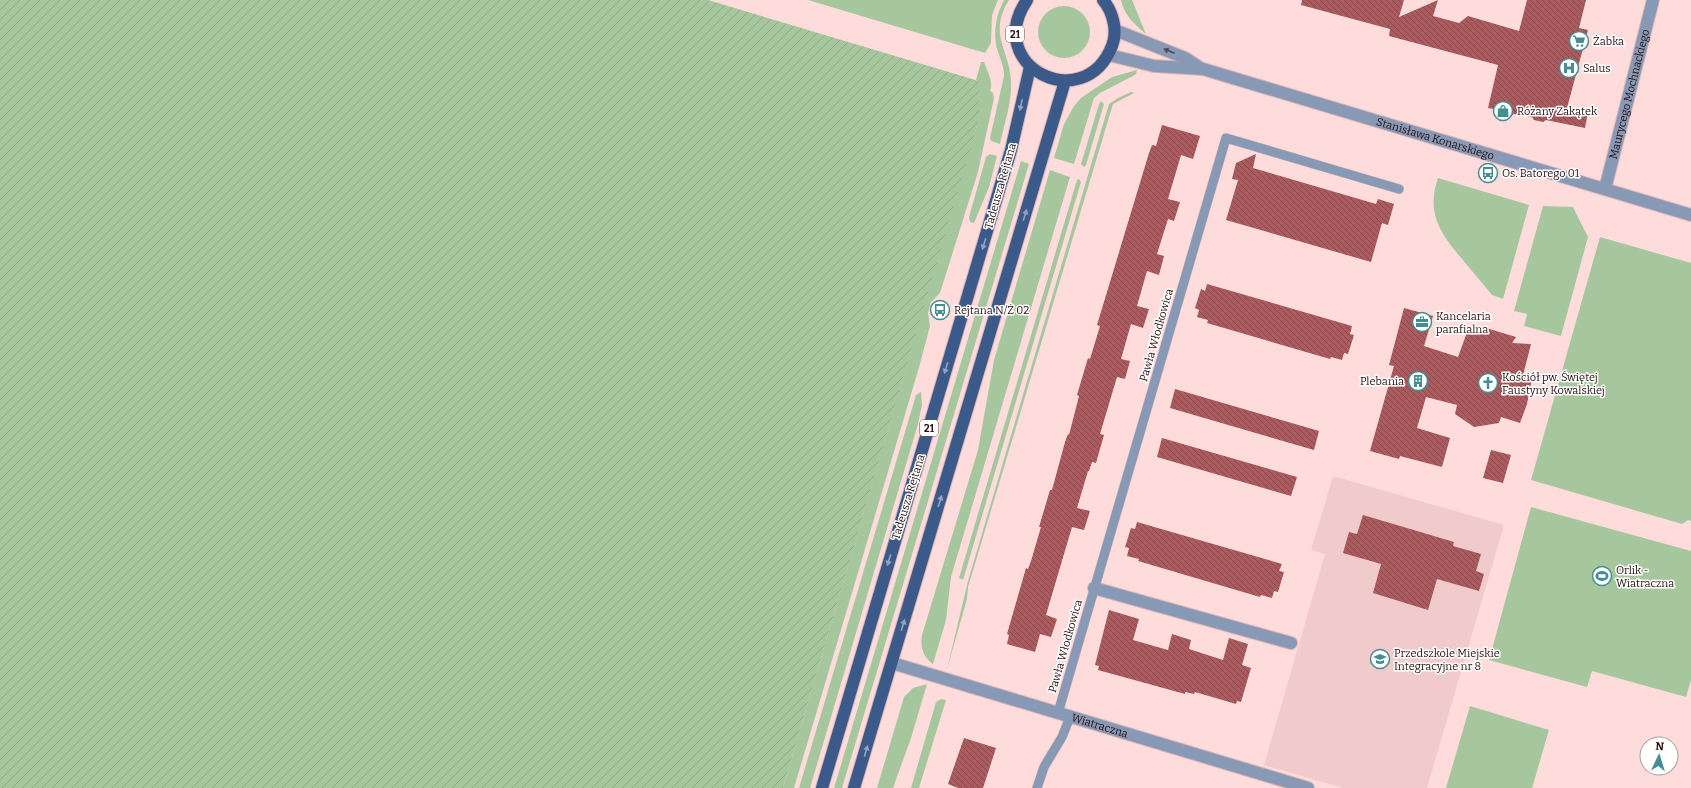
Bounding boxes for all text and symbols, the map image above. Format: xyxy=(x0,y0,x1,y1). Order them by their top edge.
road number: 21 xyxy=(1006,26,1024,42)
street label: Maurycego Mochnackiego xyxy=(1607,28,1652,160)
supermarket icon: Żabka xyxy=(1568,30,1590,52)
place label: Żabka xyxy=(1593,34,1624,48)
one-way arrow xyxy=(1163,48,1174,54)
hospital icon: Salus xyxy=(1558,57,1580,79)
place label: Salus xyxy=(1583,62,1611,75)
one-way arrow xyxy=(1018,99,1024,111)
shop icon: Różany Zakątek xyxy=(1492,100,1514,122)
place label: Różany Zakątek xyxy=(1517,105,1598,118)
street label: Stanisława Konarskiego xyxy=(1375,115,1496,163)
street label: Tadeusza Rejtana xyxy=(982,142,1019,231)
bus stop icon: Os. Batorego 01 xyxy=(1477,162,1499,184)
place label: Os. Batorego 01 xyxy=(1502,167,1580,180)
one-way arrow xyxy=(1022,209,1028,221)
one-way arrow xyxy=(981,238,987,250)
street label: Pawła Włodkowica xyxy=(1137,287,1176,383)
bus stop icon: Rejtana N/Ż 02 xyxy=(929,299,951,321)
place label: Rejtana N/Ż 02 xyxy=(954,303,1029,317)
place label: Kancelaria parafialna xyxy=(1436,310,1491,336)
office icon: Kancelaria parafialna xyxy=(1411,311,1433,333)
one-way arrow xyxy=(943,362,949,374)
building icon: Plebania xyxy=(1407,370,1429,392)
place label: Kościół pw. Świętej Faustyny Kowalskiej xyxy=(1502,370,1605,397)
church icon: Kościół pw. Świętej Faustyny Kowalskiej xyxy=(1477,372,1499,394)
place label: Plebania xyxy=(1360,375,1404,388)
road number: 21 xyxy=(920,420,938,436)
street label: Tadeusza Rejtana xyxy=(889,453,928,541)
one-way arrow xyxy=(937,494,943,506)
one-way arrow xyxy=(886,554,892,566)
place label: Orlik - Wiatraczna xyxy=(1616,564,1674,590)
sports icon: Orlik - Wiatraczna xyxy=(1591,565,1613,587)
street label: Pawła Włodkowica xyxy=(1046,598,1085,694)
one-way arrow xyxy=(900,619,906,631)
place label: Przedszkole Miejskie Integracyjne nr 8 xyxy=(1394,647,1500,673)
school or university icon: Przedszkole Miejskie Integracyjne nr 8 xyxy=(1369,648,1391,670)
street label: Wiatraczna xyxy=(1070,711,1130,741)
north arrow xyxy=(1639,736,1679,776)
text: N xyxy=(1655,740,1665,753)
one-way arrow xyxy=(863,744,869,756)

